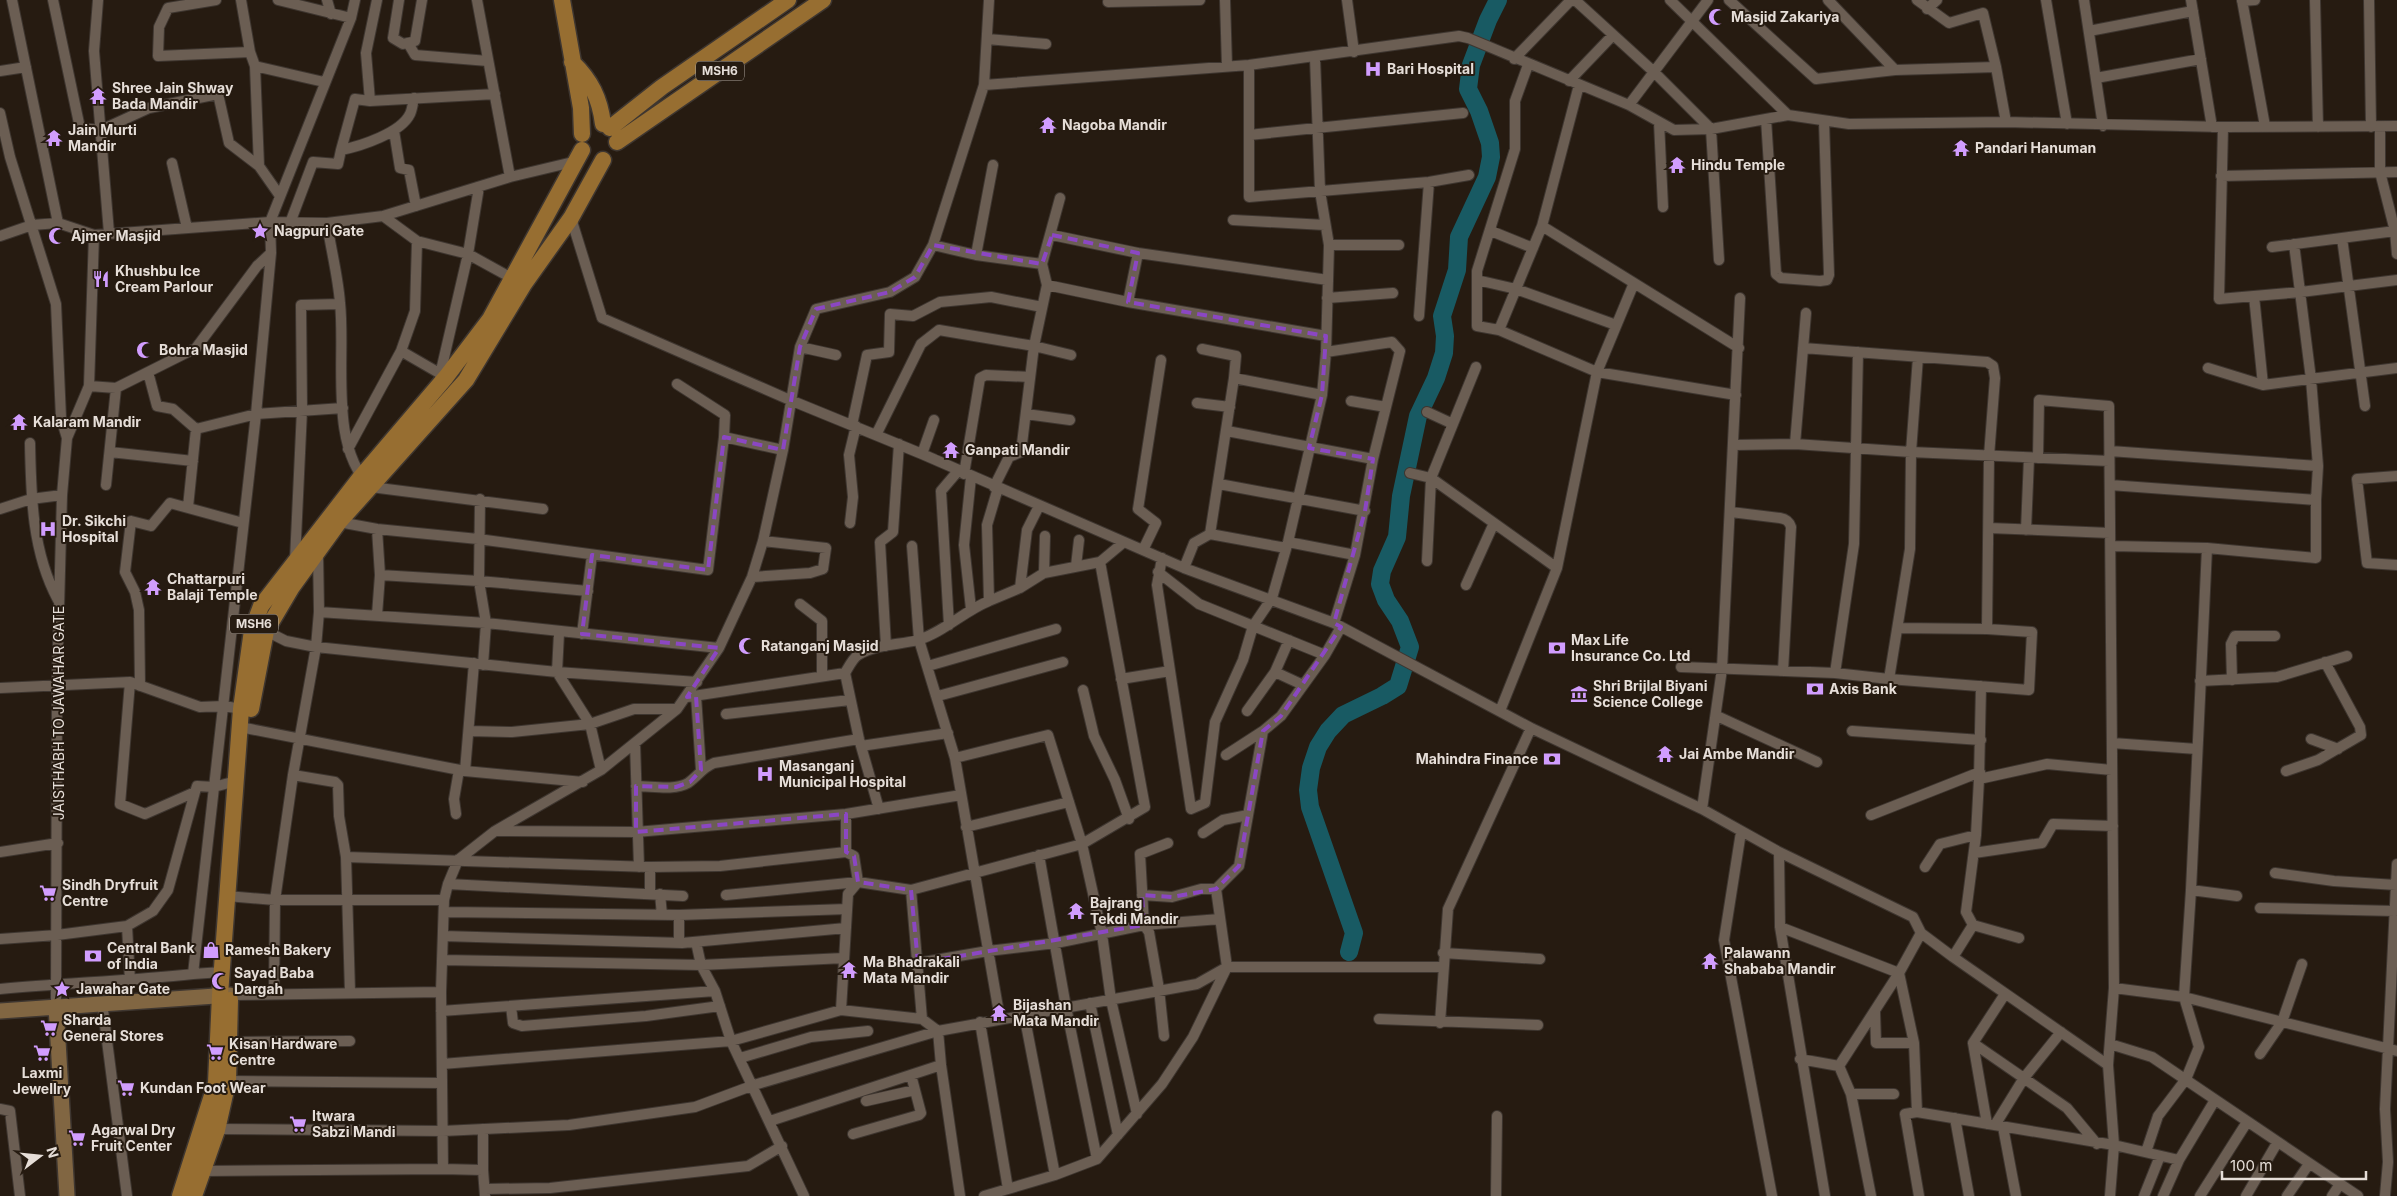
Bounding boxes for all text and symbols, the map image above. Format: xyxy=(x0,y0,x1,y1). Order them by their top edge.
mosque icon: Masjid Zakariya xyxy=(1707,7,1727,27)
place label: Masjid Zakariya xyxy=(1731,8,1839,25)
hospital icon: Bari Hospital xyxy=(1363,59,1383,79)
place label: Bari Hospital xyxy=(1387,60,1474,77)
road number: MSH6 xyxy=(696,61,744,80)
place label: Shree Jain Shway Bada Mandir xyxy=(112,79,234,112)
temple icon: Shree Jain Shway Bada Mandir xyxy=(88,86,108,106)
temple icon: Nagoba Mandir xyxy=(1038,115,1058,135)
place label: Nagoba Mandir xyxy=(1062,116,1167,133)
place label: Jain Murti Mandir xyxy=(68,121,137,154)
temple icon: Jain Murti Mandir xyxy=(44,128,64,148)
temple icon: Pandari Hanuman xyxy=(1951,138,1971,158)
place label: Pandari Hanuman xyxy=(1975,139,2096,156)
temple icon: Hindu Temple xyxy=(1667,155,1687,175)
place label: Hindu Temple xyxy=(1691,156,1785,173)
place icon: Nagpuri Gate xyxy=(250,221,270,241)
place label: Nagpuri Gate xyxy=(274,222,364,239)
mosque icon: Ajmer Masjid xyxy=(47,226,67,246)
place label: Ajmer Masjid xyxy=(71,227,161,244)
place label: Khushbu Ice Cream Parlour xyxy=(115,262,213,295)
restaurant icon: Khushbu Ice Cream Parlour xyxy=(91,269,111,289)
mosque icon: Bohra Masjid xyxy=(135,340,155,360)
place label: Bohra Masjid xyxy=(159,341,248,358)
temple icon: Kalaram Mandir xyxy=(9,412,29,432)
place label: Kalaram Mandir xyxy=(33,413,141,430)
temple icon: Ganpati Mandir xyxy=(941,440,961,460)
place label: Ganpati Mandir xyxy=(965,441,1070,458)
place label: Dr. Sikchi Hospital xyxy=(62,512,126,545)
hospital icon: Dr. Sikchi Hospital xyxy=(38,519,58,539)
place label: Chattarpuri Balaji Temple xyxy=(167,570,258,603)
temple icon: Chattarpuri Balaji Temple xyxy=(143,577,163,597)
street label: JAISTHABH TO JAWAHAR GATE xyxy=(50,606,67,820)
road number: MSH6 xyxy=(230,614,278,634)
place label: Max Life Insurance Co. Ltd xyxy=(1571,631,1690,664)
mosque icon: Ratanganj Masjid xyxy=(737,636,757,656)
place label: Ratanganj Masjid xyxy=(761,637,879,654)
bank icon: Max Life Insurance Co. Ltd xyxy=(1547,638,1567,658)
place label: Shri Brijlal Biyani Science College xyxy=(1593,677,1708,710)
bank icon: Axis Bank xyxy=(1805,679,1825,699)
place label: Axis Bank xyxy=(1829,680,1898,697)
museum icon: Shri Brijlal Biyani Science College xyxy=(1569,684,1589,704)
temple icon: Jai Ambe Mandir xyxy=(1655,744,1675,764)
place label: Jai Ambe Mandir xyxy=(1679,745,1795,762)
bank icon: Mahindra Finance xyxy=(1542,749,1562,769)
place label: Mahindra Finance xyxy=(1416,750,1538,767)
place label: Masanganj Municipal Hospital xyxy=(779,757,906,790)
hospital icon: Masanganj Municipal Hospital xyxy=(755,764,775,784)
place label: Sindh Dryfruit Centre xyxy=(62,876,158,909)
supermarket icon: Sindh Dryfruit Centre xyxy=(38,883,58,903)
place label: Bajrang Tekdi Mandir xyxy=(1090,894,1179,927)
temple icon: Bajrang Tekdi Mandir xyxy=(1066,901,1086,921)
place label: Central Bank of India xyxy=(107,939,195,972)
shop icon: Ramesh Bakery xyxy=(201,940,221,960)
place label: Ramesh Bakery xyxy=(225,941,332,958)
place label: Palawann Shababa Mandir xyxy=(1724,944,1836,977)
bank icon: Central Bank of India xyxy=(83,946,103,966)
temple icon: Palawann Shababa Mandir xyxy=(1700,951,1720,971)
place label: Ma Bhadrakali Mata Mandir xyxy=(863,953,960,986)
temple icon: Ma Bhadrakali Mata Mandir xyxy=(839,960,859,980)
place label: Sayad Baba Dargah xyxy=(234,964,314,997)
mosque icon: Sayad Baba Dargah xyxy=(210,971,230,991)
place icon: Jawahar Gate xyxy=(52,979,72,999)
place label: Jawahar Gate xyxy=(76,980,170,997)
place label: Bijashan Mata Mandir xyxy=(1013,996,1099,1029)
temple icon: Bijashan Mata Mandir xyxy=(989,1003,1009,1023)
place label: Sharda General Stores xyxy=(63,1011,164,1044)
supermarket icon: Sharda General Stores xyxy=(39,1018,59,1038)
place label: Kisan Hardware Centre xyxy=(229,1035,337,1068)
supermarket icon: Kisan Hardware Centre xyxy=(205,1042,225,1062)
supermarket icon: Laxmi Jewellry xyxy=(32,1043,52,1063)
place label: Laxmi Jewellry xyxy=(13,1064,72,1097)
supermarket icon: Kundan Foot Wear xyxy=(116,1078,136,1098)
place label: Kundan Foot Wear xyxy=(140,1079,266,1096)
place label: Itwara Sabzi Mandi xyxy=(312,1107,396,1140)
supermarket icon: Itwara Sabzi Mandi xyxy=(288,1114,308,1134)
place label: Agarwal Dry Fruit Center xyxy=(91,1121,176,1154)
supermarket icon: Agarwal Dry Fruit Center xyxy=(67,1128,87,1148)
north arrow xyxy=(15,1131,65,1181)
text: N xyxy=(43,1145,63,1160)
scale bar xyxy=(2222,1148,2366,1180)
text: 100 m xyxy=(2230,1156,2272,1175)

